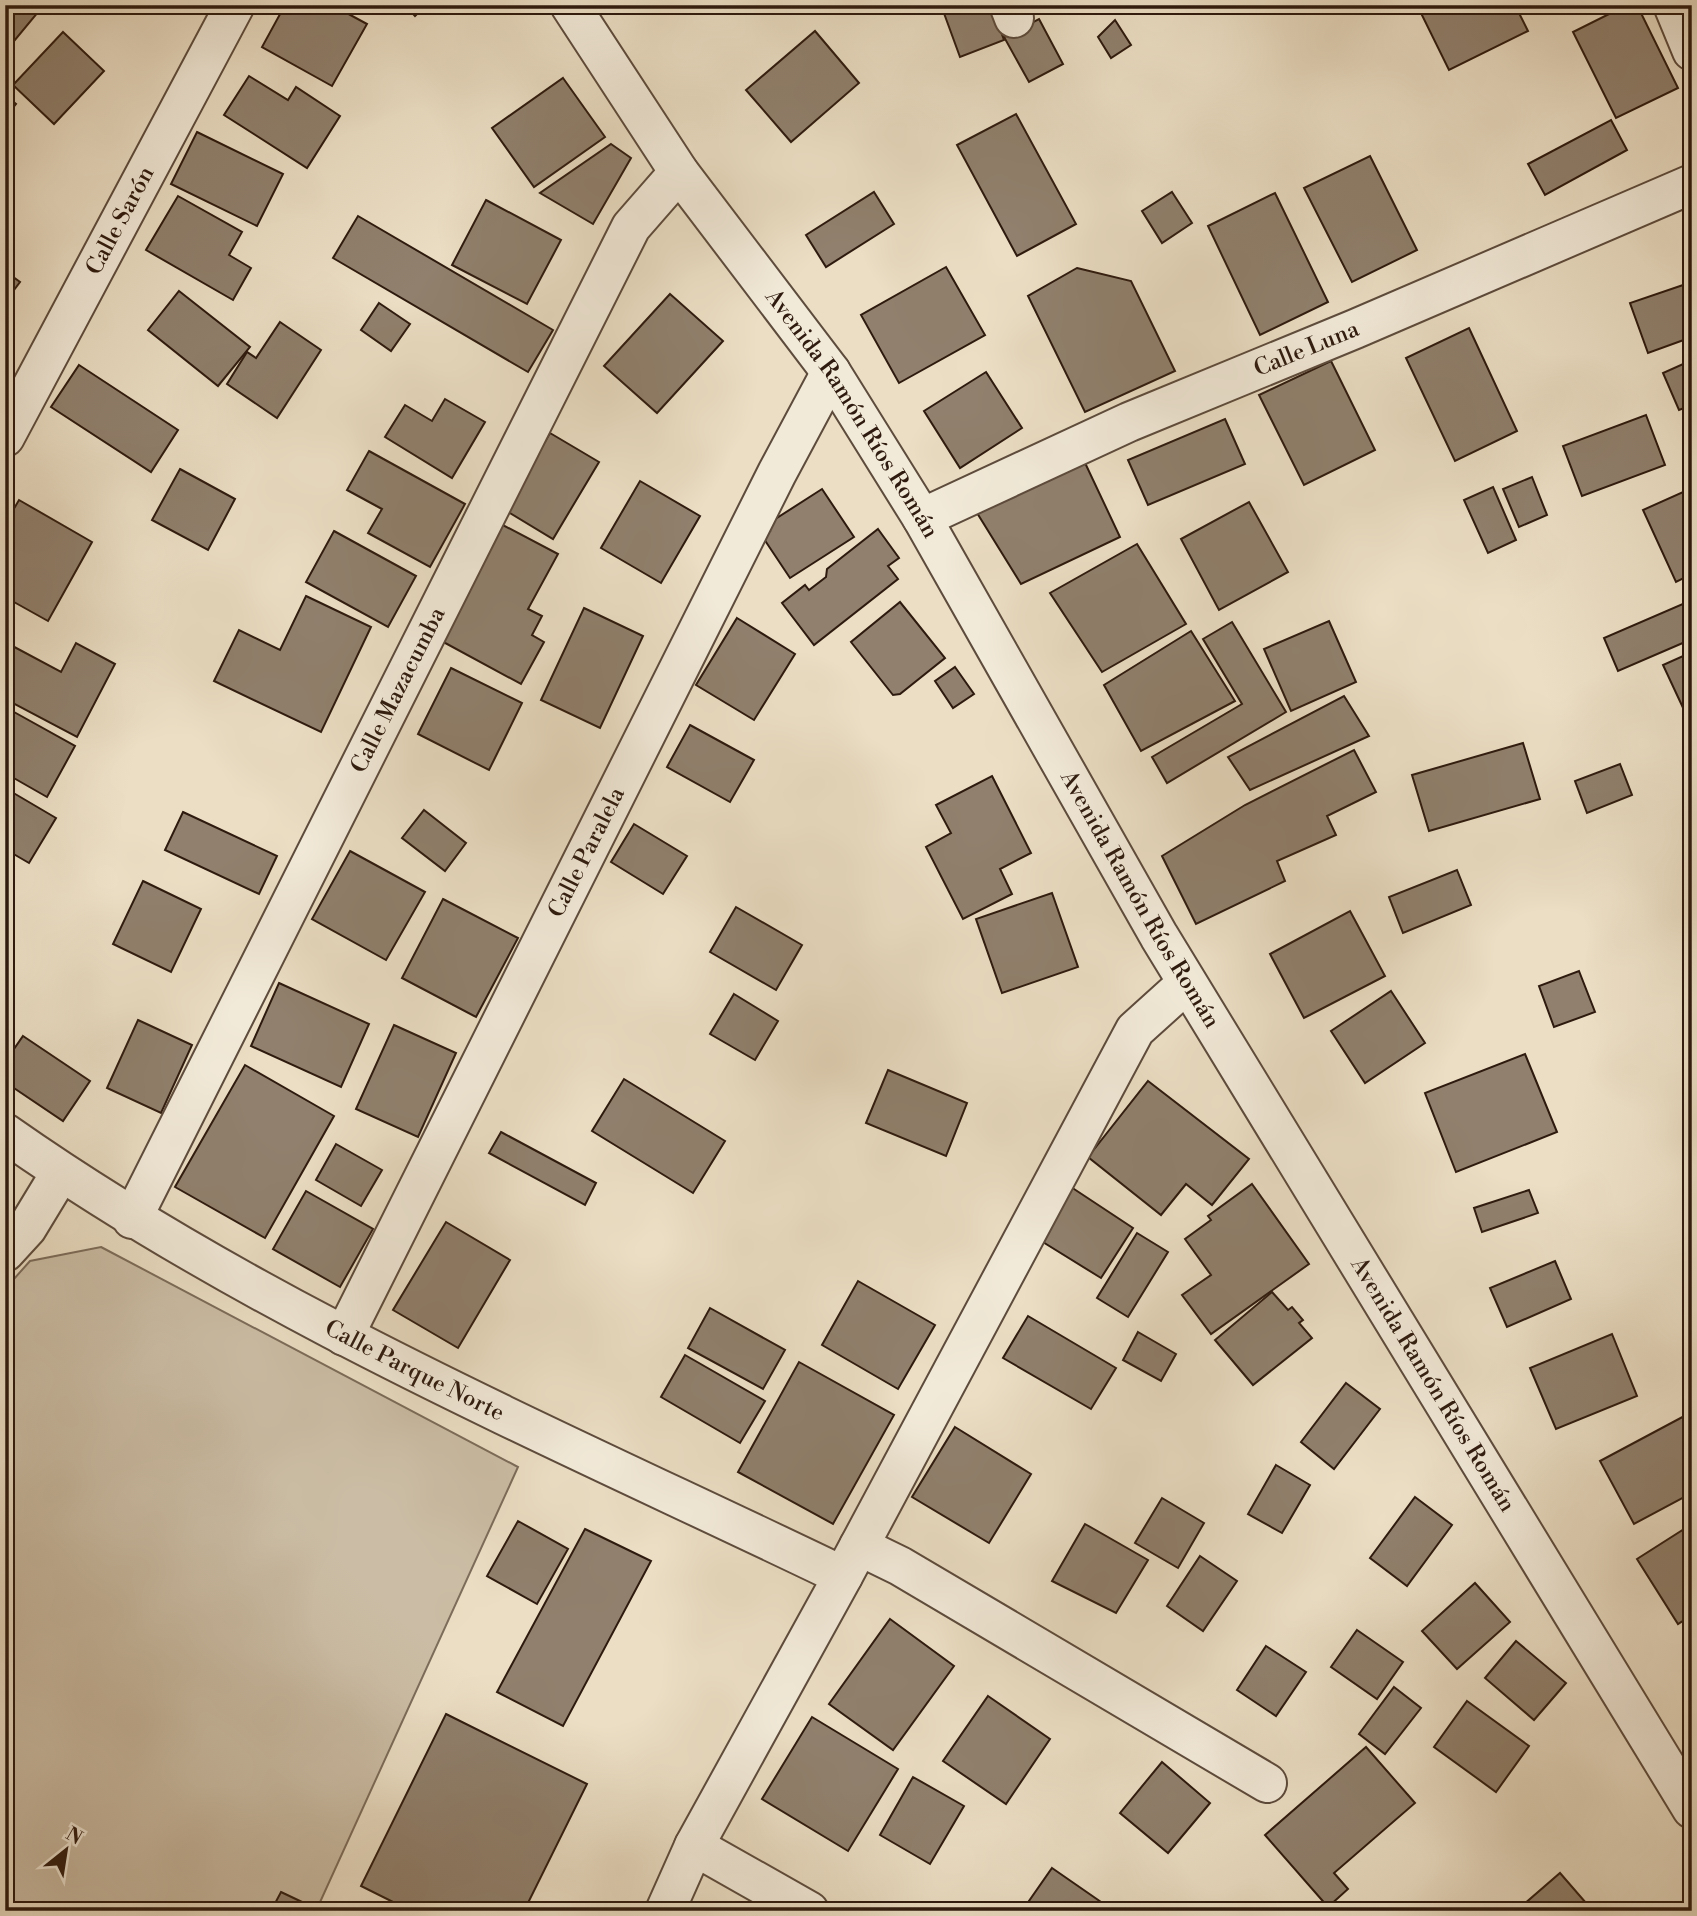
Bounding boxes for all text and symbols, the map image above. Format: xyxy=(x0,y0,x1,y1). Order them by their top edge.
street label: Calle Sarón xyxy=(80,162,161,280)
street label: Avenida Ramón Ríos Román xyxy=(759,283,945,543)
street label: Calle Luna xyxy=(1250,315,1363,383)
street label: Calle Mazacumba xyxy=(345,602,452,778)
street label: Avenida Ramón Ríos Román xyxy=(1054,765,1226,1034)
street label: Calle Paralela xyxy=(542,782,631,922)
street label: Avenida Ramón Ríos Román xyxy=(1344,1251,1522,1517)
street label: Calle Parque Norte xyxy=(320,1314,509,1427)
north arrow xyxy=(32,1814,102,1884)
text: N xyxy=(61,1822,87,1850)

